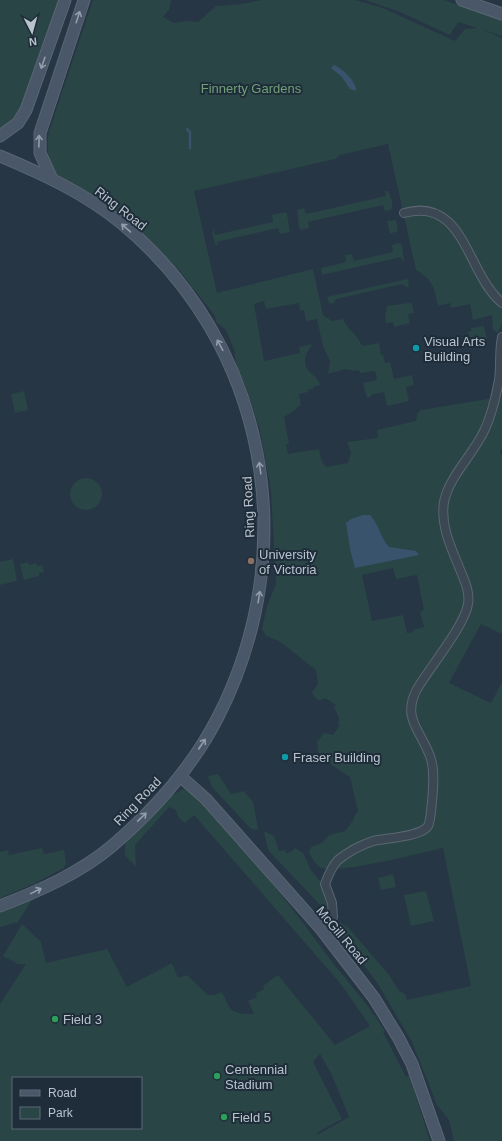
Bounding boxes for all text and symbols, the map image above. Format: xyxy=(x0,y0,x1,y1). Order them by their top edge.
one-way arrow xyxy=(75,11,82,24)
north arrow xyxy=(12,12,52,52)
text: N xyxy=(28,36,38,48)
one-way arrow xyxy=(39,57,47,69)
park label: Finnerty Gardens xyxy=(201,81,302,96)
one-way arrow xyxy=(36,135,43,148)
street label: Ring Road xyxy=(92,184,150,233)
one-way arrow xyxy=(121,223,131,232)
place label: Visual Arts Building xyxy=(424,334,486,364)
one-way arrow xyxy=(215,339,223,351)
marker: Visual Arts Building xyxy=(411,343,421,353)
one-way arrow xyxy=(256,462,264,475)
street label: Ring Road xyxy=(239,476,258,538)
place label: University of Victoria xyxy=(259,547,317,577)
marker: University of Victoria xyxy=(246,556,256,566)
one-way arrow xyxy=(255,591,263,604)
one-way arrow xyxy=(198,738,206,749)
place label: Fraser Building xyxy=(293,750,380,765)
marker: Fraser Building xyxy=(280,752,290,762)
street label: Ring Road xyxy=(111,774,164,829)
one-way arrow xyxy=(137,812,147,822)
one-way arrow xyxy=(30,887,42,894)
street label: McGill Road xyxy=(313,903,370,967)
place label: Field 3 xyxy=(63,1012,102,1027)
marker: Field 3 xyxy=(50,1014,60,1024)
place label: Centennial Stadium xyxy=(225,1062,287,1092)
marker: Centennial Stadium xyxy=(212,1071,222,1081)
legend xyxy=(12,1077,142,1129)
text: Road xyxy=(48,1086,77,1100)
text: Park xyxy=(48,1106,74,1120)
place label: Field 5 xyxy=(232,1110,271,1125)
marker: Field 5 xyxy=(219,1112,229,1122)

